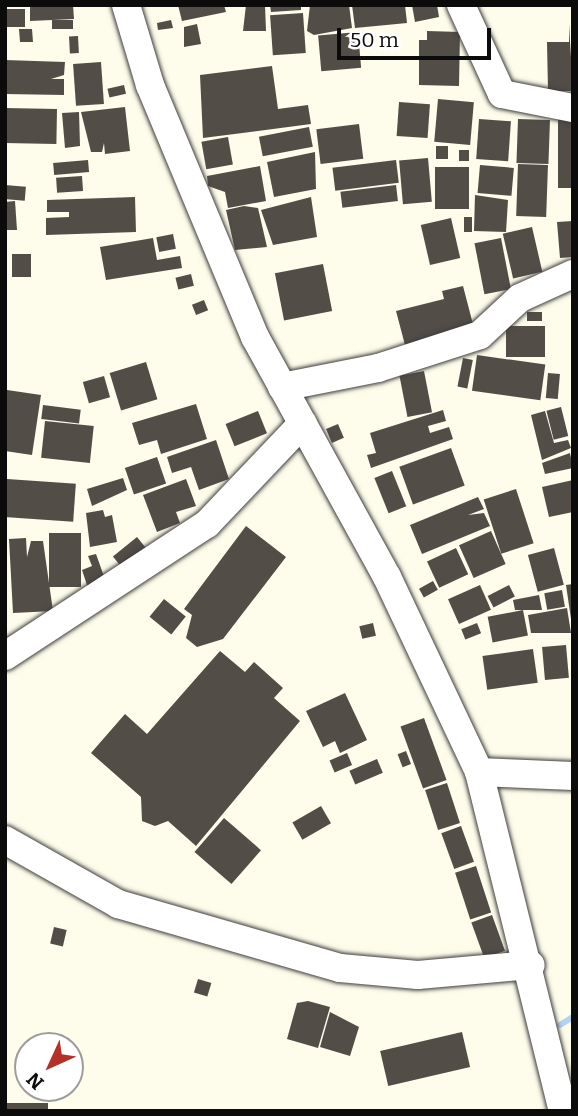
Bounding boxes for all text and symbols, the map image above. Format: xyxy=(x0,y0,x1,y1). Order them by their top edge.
scale bar xyxy=(340,14,494,58)
text: 50 m xyxy=(350,27,399,53)
north arrow xyxy=(14,1032,84,1102)
text: N xyxy=(22,1067,49,1094)

